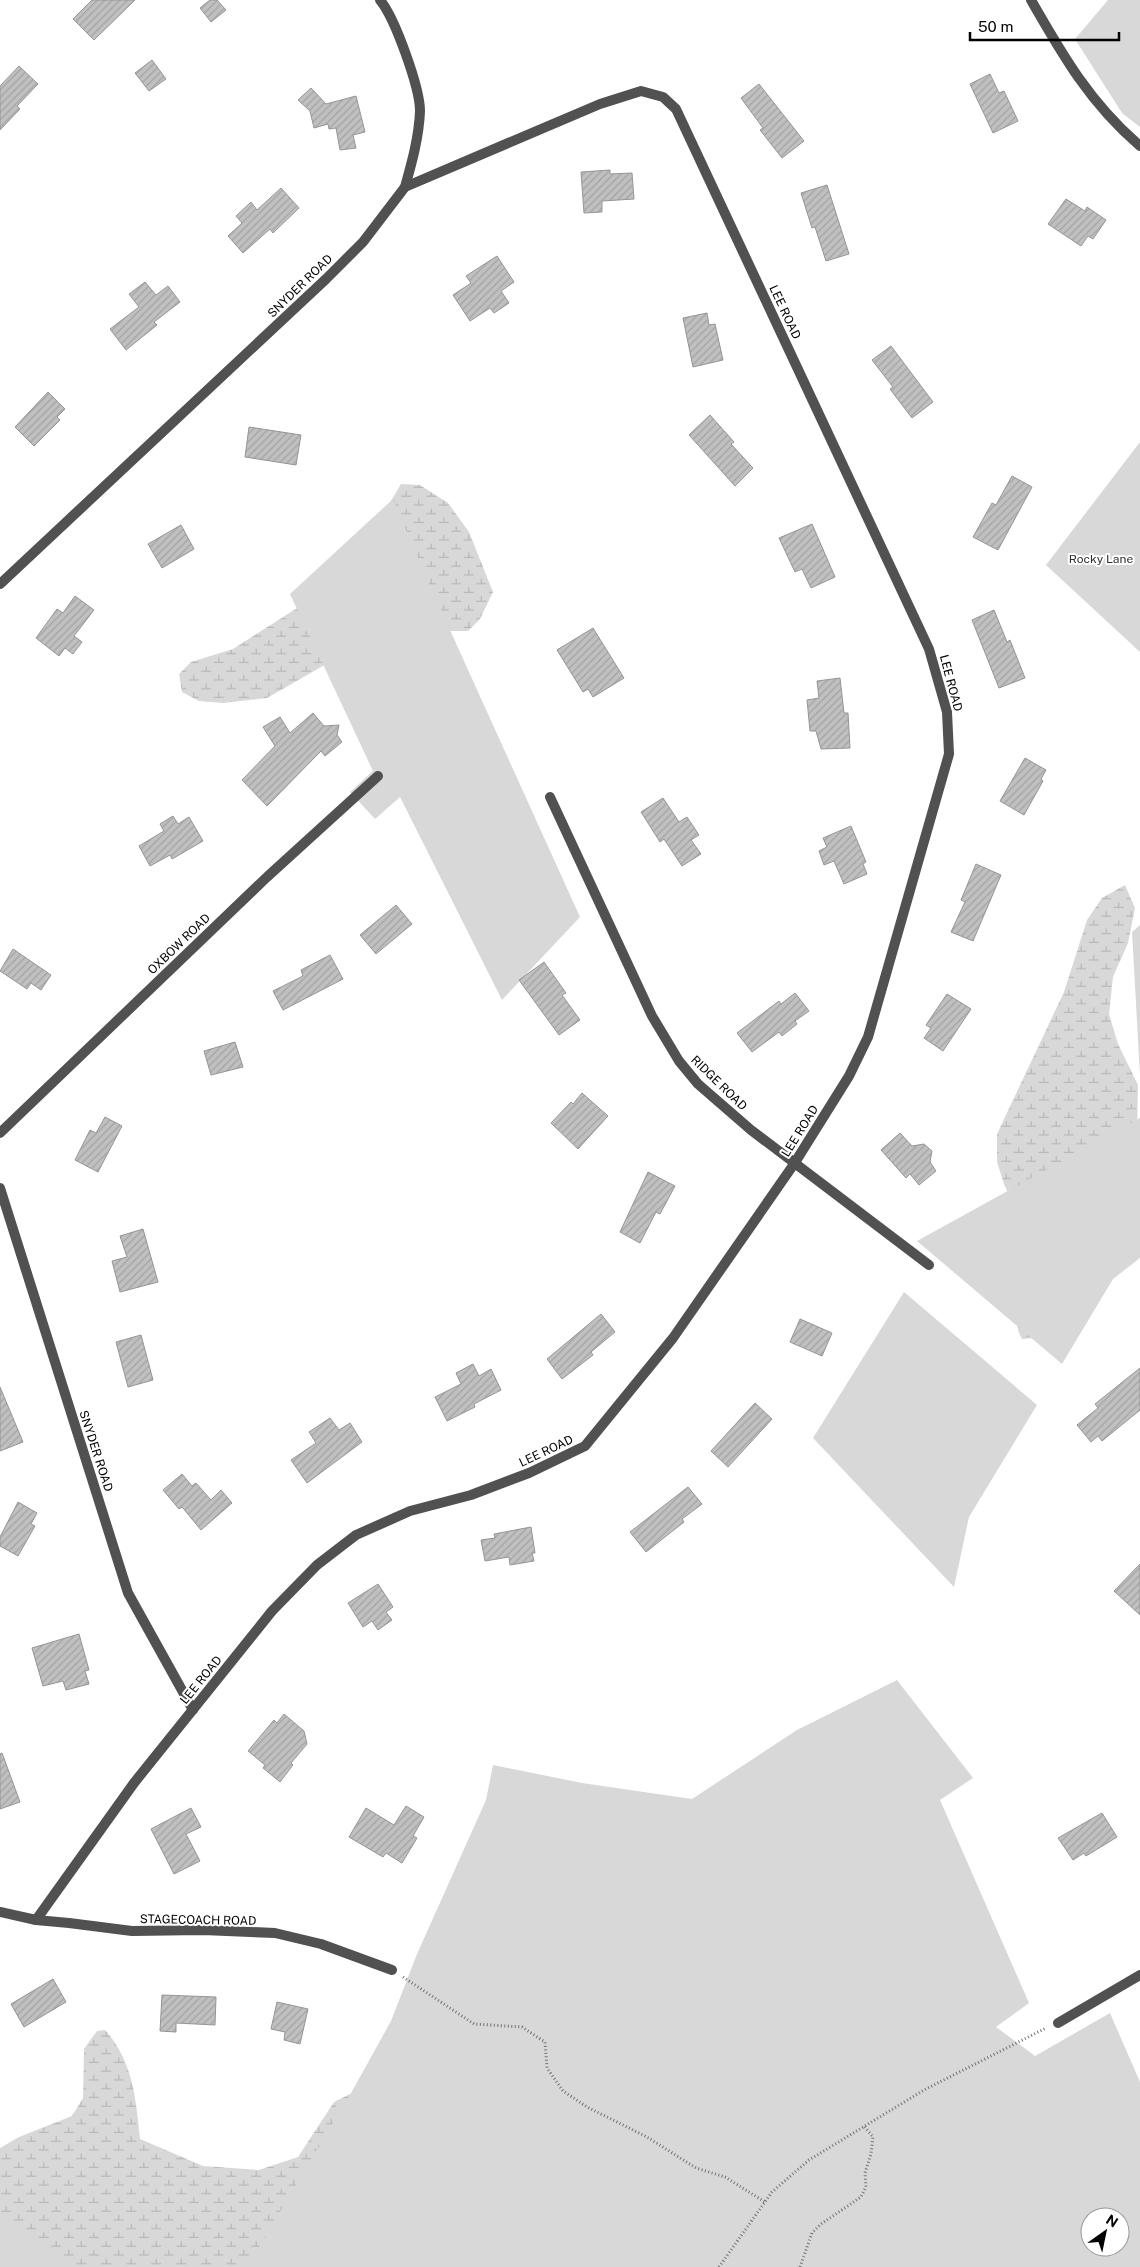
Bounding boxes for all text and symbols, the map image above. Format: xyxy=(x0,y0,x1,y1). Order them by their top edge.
scale bar xyxy=(970,10,1119,42)
text: 50 m xyxy=(978,18,1013,35)
street label: SNYDER ROAD xyxy=(265,252,335,320)
street label: LEE ROAD xyxy=(766,283,804,341)
park label: Rocky Lane xyxy=(1069,552,1133,566)
street label: LEE ROAD xyxy=(937,653,965,713)
street label: OXBOW ROAD xyxy=(145,911,213,977)
street label: RIDGE ROAD xyxy=(688,1053,750,1113)
street label: LEE ROAD xyxy=(779,1103,821,1159)
street label: SNYDER ROAD xyxy=(76,1409,116,1493)
street label: LEE ROAD xyxy=(517,1432,575,1470)
street label: LEE ROAD xyxy=(177,1653,225,1707)
street label: STAGECOACH ROAD xyxy=(140,1912,256,1928)
north arrow xyxy=(1080,2207,1130,2257)
text: N xyxy=(1103,2211,1121,2231)

